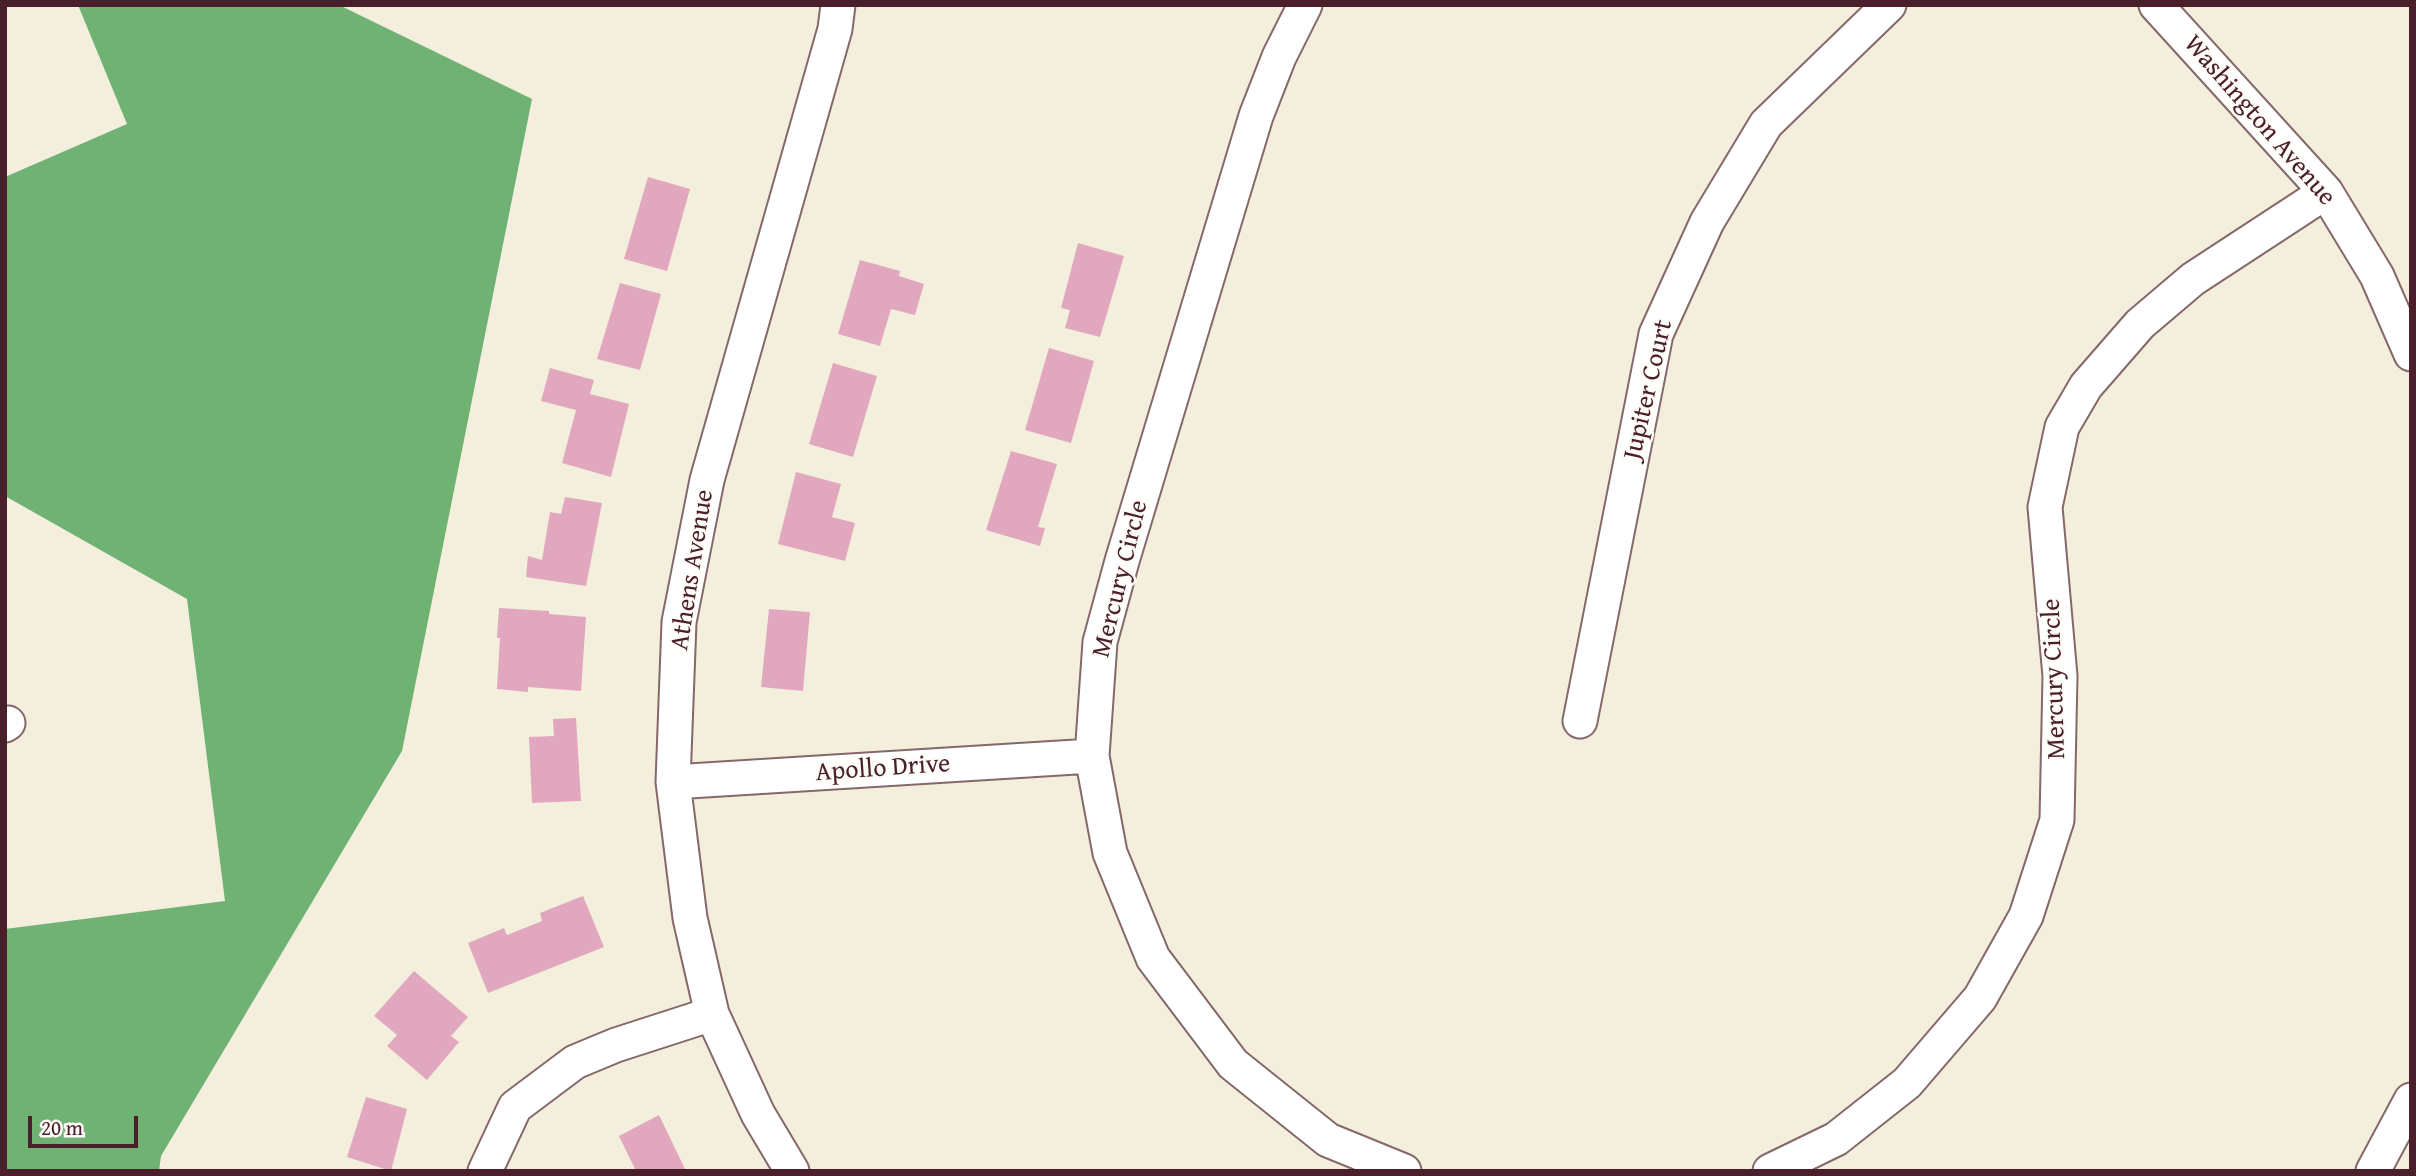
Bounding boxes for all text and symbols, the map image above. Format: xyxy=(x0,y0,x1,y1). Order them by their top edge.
street label: Washington Avenue xyxy=(2176,29,2342,213)
street label: Jupiter Court xyxy=(1618,317,1680,463)
street label: Athens Avenue xyxy=(665,487,721,653)
street label: Mercury Circle xyxy=(1086,497,1156,661)
street label: Mercury Circle xyxy=(2037,598,2073,760)
street label: Apollo Drive xyxy=(815,749,951,789)
scale bar xyxy=(32,1102,142,1146)
text: 20 m xyxy=(41,1112,83,1143)

